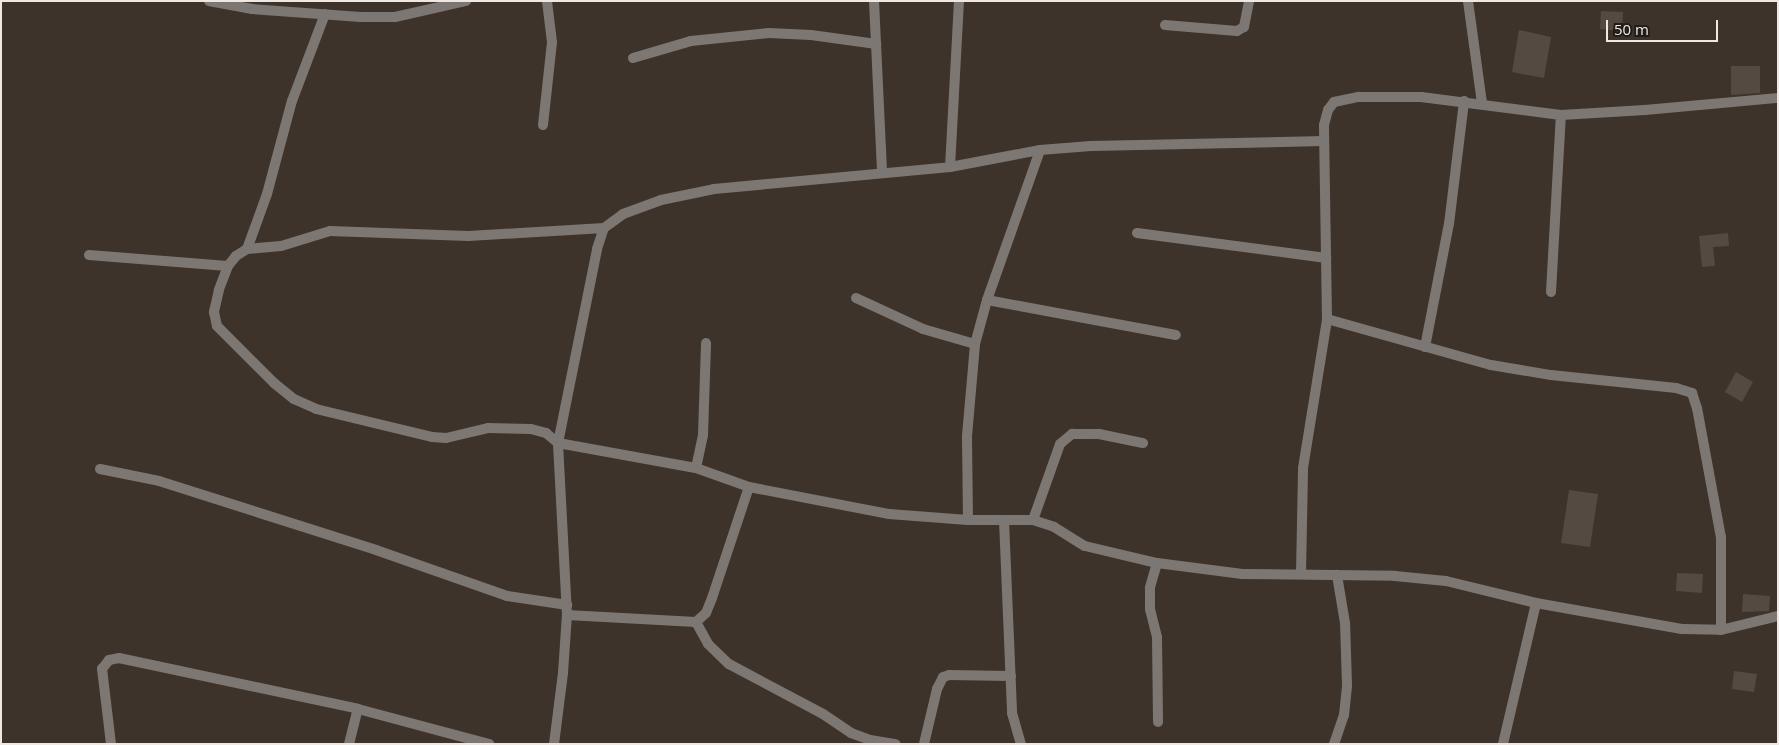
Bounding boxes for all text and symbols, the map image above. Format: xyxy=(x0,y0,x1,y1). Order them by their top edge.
scale bar xyxy=(1609,10,1722,42)
text: 50 m xyxy=(1614,19,1649,39)

